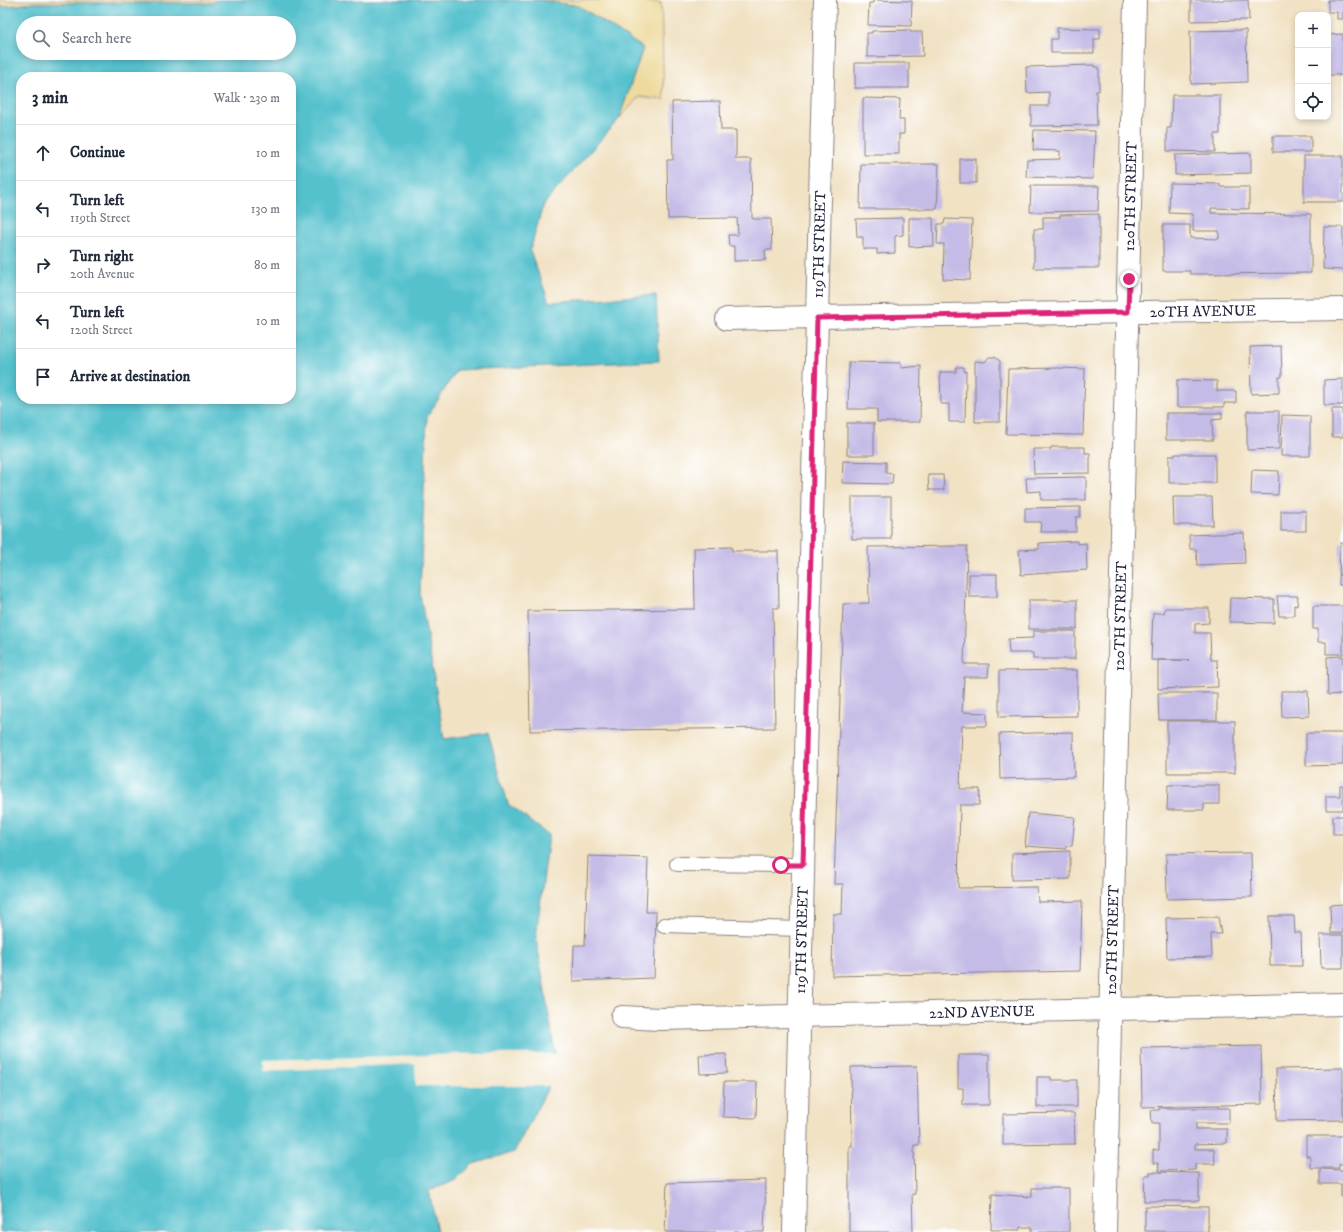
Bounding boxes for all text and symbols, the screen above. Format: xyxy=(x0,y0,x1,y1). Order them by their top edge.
map controls xyxy=(1295,12,1331,120)
button: + xyxy=(1295,12,1331,48)
search box xyxy=(16,16,296,60)
icon: search xyxy=(30,27,52,49)
text: Search here xyxy=(62,29,131,48)
button: − xyxy=(1295,48,1331,84)
button: locate xyxy=(1295,84,1331,120)
text: 3 min xyxy=(32,87,68,109)
text: Walk · 230 m xyxy=(214,90,280,106)
street label: 120TH STREET xyxy=(1119,140,1141,252)
icon: ahead xyxy=(32,142,54,164)
text: Continue xyxy=(70,143,125,162)
text: 10 m xyxy=(256,145,280,161)
street label: 119TH STREET xyxy=(808,190,830,298)
text: Turn left xyxy=(70,191,124,210)
icon: left xyxy=(32,198,54,220)
text: 130 m xyxy=(251,201,280,217)
text: 119th Street xyxy=(70,210,131,226)
text: Turn right xyxy=(70,247,133,266)
icon: right xyxy=(32,254,54,276)
text: 80 m xyxy=(254,257,280,273)
text: 20th Avenue xyxy=(70,266,135,282)
route end xyxy=(1120,270,1138,288)
street label: 20TH AVENUE xyxy=(1150,301,1257,321)
text: Turn left xyxy=(70,303,124,322)
icon: left xyxy=(32,310,54,332)
text: 10 m xyxy=(256,313,280,329)
text: 120th Street xyxy=(70,322,133,338)
icon: arrive xyxy=(32,366,54,388)
text: Arrive at destination xyxy=(70,367,190,386)
street label: 120TH STREET xyxy=(1109,560,1131,671)
route start xyxy=(772,856,790,874)
street label: 120TH STREET xyxy=(1101,884,1123,995)
street label: 119TH STREET xyxy=(790,885,812,994)
street label: 22ND AVENUE xyxy=(929,1001,1035,1023)

